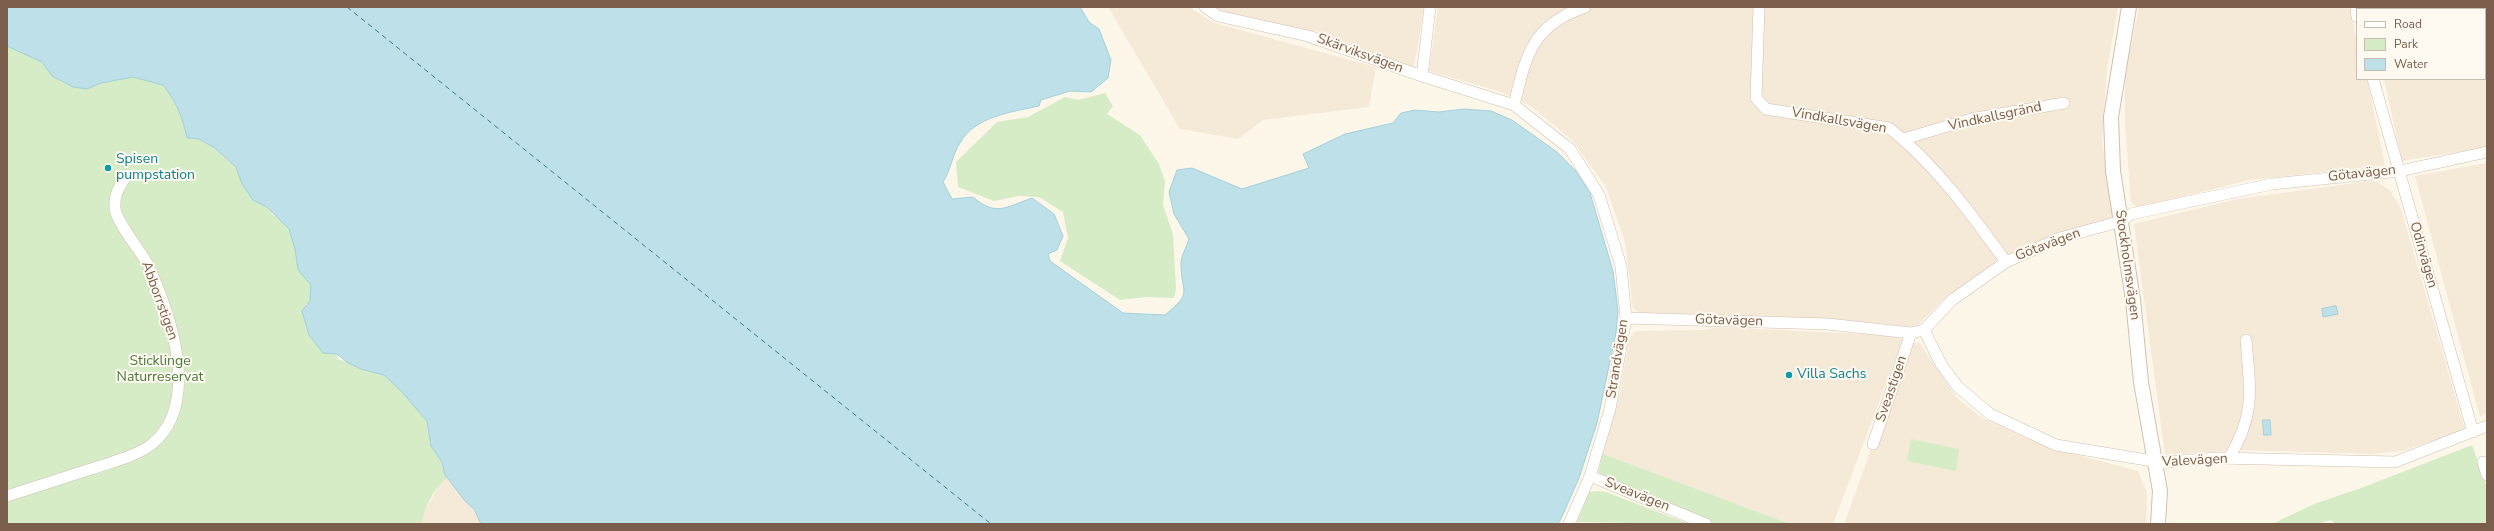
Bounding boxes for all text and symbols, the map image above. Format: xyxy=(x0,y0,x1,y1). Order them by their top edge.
legend xyxy=(2356,8,2486,80)
text: Road xyxy=(2394,16,2422,32)
street label: Skärviksvägen xyxy=(1315,31,1405,77)
text: Park xyxy=(2394,36,2418,52)
text: Water xyxy=(2394,56,2428,72)
street label: Vindkallsgränd xyxy=(1947,99,2043,135)
street label: Vindkallsvägen xyxy=(1790,104,1888,138)
place label: Spisen pumpstation xyxy=(116,152,195,184)
street label: Götavägen xyxy=(2327,162,2397,186)
marker: Spisen pumpstation xyxy=(103,163,113,173)
street label: Stockholmsvägen xyxy=(2111,209,2143,321)
street label: Odinvägen xyxy=(2406,220,2440,290)
street label: Götavägen xyxy=(2013,225,2083,265)
street label: Abborrstigen xyxy=(137,259,181,343)
street label: Götavägen xyxy=(1695,311,1763,331)
street label: Strandvägen xyxy=(1603,318,1633,400)
park label: Sticklinge Naturreservat xyxy=(117,354,203,386)
street label: Sveastigen xyxy=(1873,354,1911,424)
place label: Villa Sachs xyxy=(1797,367,1866,383)
marker: Villa Sachs xyxy=(1784,370,1794,380)
street label: Valevägen xyxy=(2162,451,2228,471)
street label: Sveavägen xyxy=(1602,474,1672,516)

